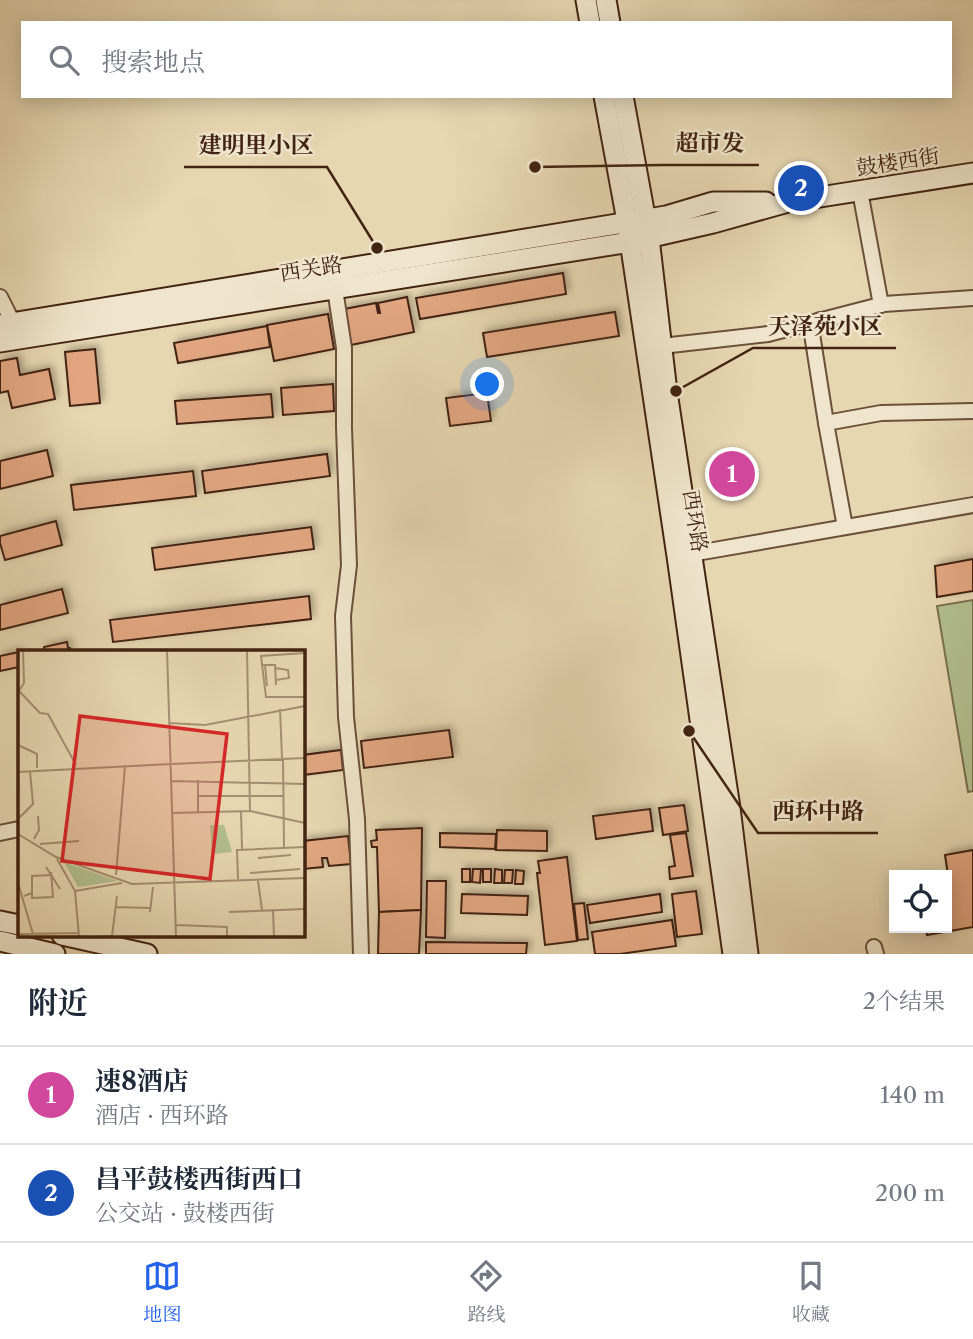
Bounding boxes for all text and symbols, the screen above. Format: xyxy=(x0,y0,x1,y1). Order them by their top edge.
search box xyxy=(21,21,952,98)
icon: search xyxy=(45,41,83,79)
text: 搜索地点 xyxy=(101,46,205,78)
callout: 超市发 xyxy=(662,121,759,165)
callout: 建明里小区 xyxy=(184,123,327,167)
text: 超市发 xyxy=(676,129,745,157)
text: 建明里小区 xyxy=(199,131,314,159)
street label: 鼓楼西街 xyxy=(854,143,941,180)
pin: 2 xyxy=(778,162,824,214)
street label: 西关路 xyxy=(278,251,344,286)
callout: 天泽苑小区 xyxy=(753,304,896,348)
text: 天泽苑小区 xyxy=(768,312,883,340)
your location xyxy=(470,367,504,401)
pin: 1 xyxy=(709,448,755,500)
street label: 西环路 xyxy=(678,488,713,554)
inset map xyxy=(18,650,304,936)
callout: 西环中路 xyxy=(758,789,878,833)
text: 西环中路 xyxy=(772,797,864,825)
map controls xyxy=(889,870,952,933)
button: locate xyxy=(889,870,952,933)
text: 附近 xyxy=(28,984,88,1021)
text: 2个结果 xyxy=(863,987,945,1015)
text: 速8酒店 xyxy=(95,1065,189,1097)
text: 1 xyxy=(46,1081,56,1109)
text: 140 m xyxy=(880,1081,945,1109)
text: 酒店 · 西环路 xyxy=(95,1101,229,1129)
text: 昌平鼓楼西街西口 xyxy=(95,1163,303,1195)
text: 2 xyxy=(44,1179,58,1207)
text: 200 m xyxy=(875,1179,945,1207)
text: 公交站 · 鼓楼西街 xyxy=(95,1199,275,1227)
tab: 地图 xyxy=(143,1257,181,1326)
tab: 路线 xyxy=(467,1257,506,1326)
tab: 收藏 xyxy=(792,1257,830,1326)

